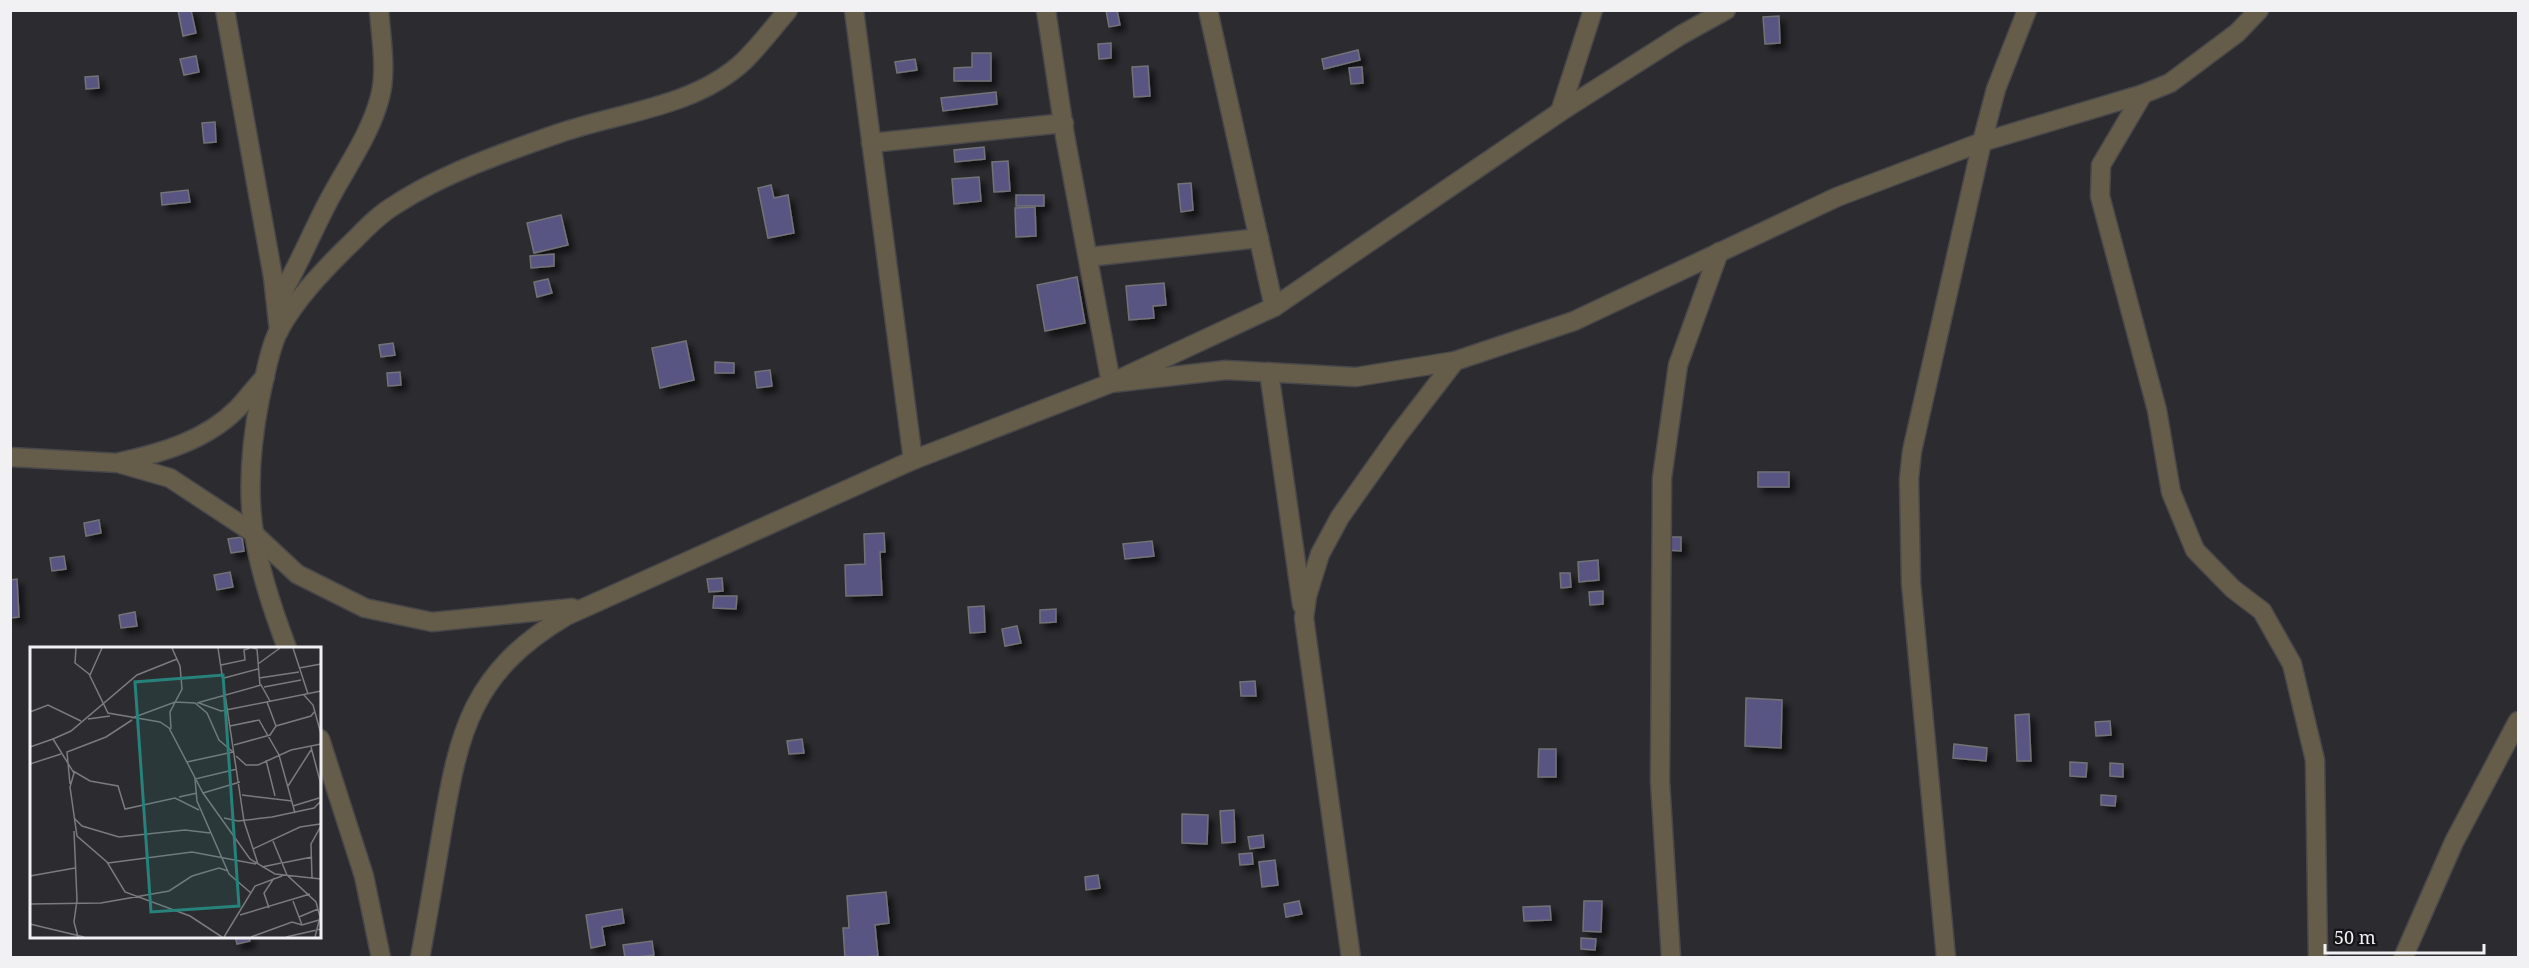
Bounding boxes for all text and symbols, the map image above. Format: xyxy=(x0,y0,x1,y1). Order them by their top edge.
inset map xyxy=(30,647,321,938)
scale bar xyxy=(2325,917,2484,955)
text: 50 m xyxy=(2334,925,2376,949)

